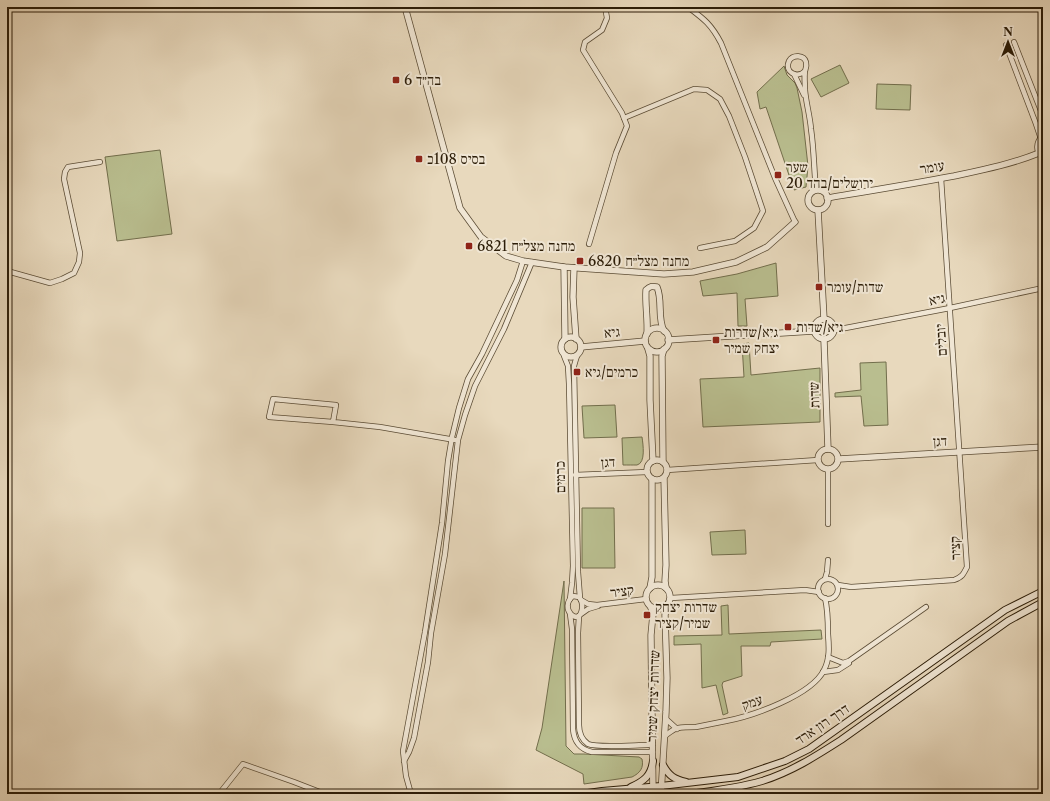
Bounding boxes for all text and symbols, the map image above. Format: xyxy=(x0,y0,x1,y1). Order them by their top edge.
north arrow xyxy=(988,22,1028,62)
text: N xyxy=(1003,25,1013,39)
place label: בה״ד 6 xyxy=(404,71,441,89)
marker: בה״ד 6 xyxy=(391,75,401,85)
place label: בסיס 108ב xyxy=(427,150,486,168)
marker: בסיס 108ב xyxy=(414,154,424,164)
street label: עומר xyxy=(918,156,946,178)
place label: שער ירושלים/בהד 20 xyxy=(786,158,873,192)
marker: שער ירושלים/בהד 20 xyxy=(773,170,783,180)
place label: מחנה מצל״ח 6821 xyxy=(477,237,575,255)
marker: מחנה מצל״ח 6821 xyxy=(464,241,474,251)
place label: מחנה מצל״ח 6820 xyxy=(588,252,689,270)
marker: מחנה מצל״ח 6820 xyxy=(575,256,585,266)
place label: שדות/עומר xyxy=(827,278,884,296)
marker: שדות/עומר xyxy=(814,282,824,292)
street label: גיא xyxy=(927,289,947,309)
place label: גיא/שדות xyxy=(796,318,844,336)
street label: גיא xyxy=(603,322,621,342)
marker: גיא/שדות xyxy=(783,322,793,332)
place label: גיא/שדרות יצחק שמיר xyxy=(724,323,779,357)
street label: יובלים xyxy=(931,323,951,357)
marker: גיא/שדרות יצחק שמיר xyxy=(711,335,721,345)
place label: כרמים/גיא xyxy=(585,363,638,381)
marker: כרמים/גיא xyxy=(572,367,582,377)
street label: שדות xyxy=(805,381,823,409)
street label: דגן xyxy=(932,432,948,450)
street label: דגן xyxy=(600,453,616,471)
street label: כרמים xyxy=(551,461,569,493)
street label: קציר xyxy=(945,536,965,560)
street label: קציר xyxy=(609,581,635,601)
place label: שדרות יצחק שמיר/קציר xyxy=(655,598,717,632)
marker: שדרות יצחק שמיר/קציר xyxy=(642,610,652,620)
street label: שדרות יצחק שמיר xyxy=(642,649,664,742)
street label: עמק xyxy=(739,690,765,714)
street label: דרך רון ארד xyxy=(792,699,852,749)

